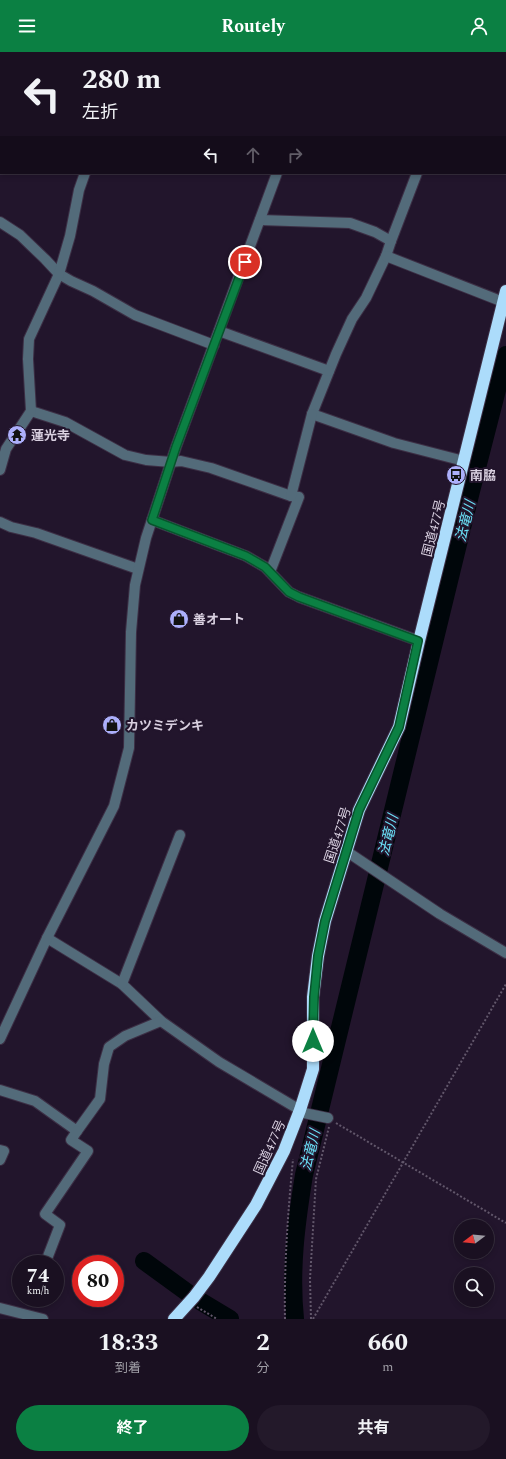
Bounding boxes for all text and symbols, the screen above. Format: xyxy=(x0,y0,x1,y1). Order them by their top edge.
text: Routely xyxy=(221,13,285,40)
icon: menu xyxy=(16,15,38,37)
icon: person xyxy=(468,15,490,37)
text: 280 m xyxy=(82,58,161,101)
icon: left xyxy=(16,68,68,120)
text: 左折 xyxy=(82,99,118,126)
icon: left xyxy=(200,144,222,166)
icon: ahead xyxy=(242,144,264,166)
icon: right xyxy=(284,144,306,166)
pin xyxy=(228,245,262,279)
icon: arrive xyxy=(234,251,256,273)
temple icon: 蓮光寺 xyxy=(6,424,28,446)
place label: 蓮光寺 xyxy=(31,426,70,446)
bus stop icon: 南脇 xyxy=(445,464,467,486)
place label: 南脇 xyxy=(470,466,496,486)
water label: 法竜川 xyxy=(450,496,481,544)
street label: 国道477号 xyxy=(417,497,451,559)
shop icon: 善オート xyxy=(168,608,190,630)
place label: 善オート xyxy=(193,610,245,630)
shop icon: カツミデンキ xyxy=(101,714,123,736)
place label: カツミデンキ xyxy=(126,716,204,736)
street label: 国道477号 xyxy=(319,804,357,866)
water label: 法竜川 xyxy=(373,810,404,858)
position arrow xyxy=(292,1020,334,1062)
street label: 国道477号 xyxy=(249,1117,291,1178)
water label: 法竜川 xyxy=(295,1125,326,1173)
north arrow xyxy=(454,1219,494,1259)
map controls xyxy=(454,1219,494,1307)
speed limit sign: 80 xyxy=(72,1255,124,1307)
text: 74 xyxy=(27,1261,49,1291)
button: search xyxy=(454,1267,494,1307)
text: km/h xyxy=(27,1283,49,1299)
text: 18:33 xyxy=(98,1325,158,1361)
text: 2 xyxy=(256,1325,270,1361)
text: 660 xyxy=(368,1325,408,1361)
text: m xyxy=(382,1357,393,1377)
text: 到着 xyxy=(115,1358,141,1378)
text: 分 xyxy=(256,1358,269,1378)
button: 終了 xyxy=(16,1405,249,1451)
button: 共有 xyxy=(257,1405,490,1451)

